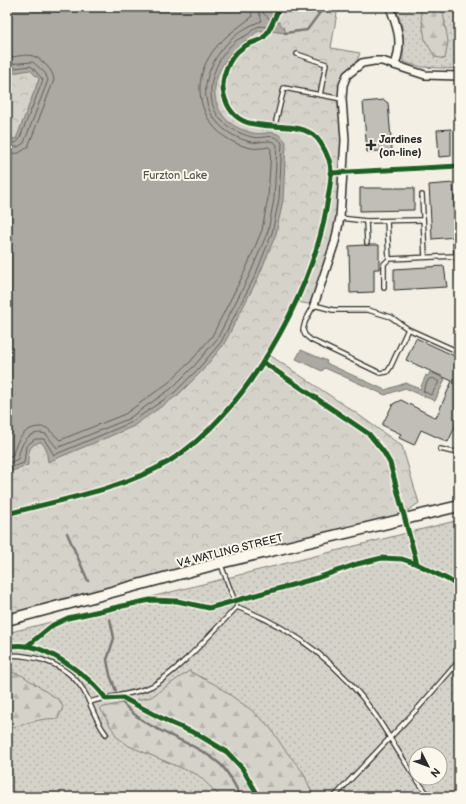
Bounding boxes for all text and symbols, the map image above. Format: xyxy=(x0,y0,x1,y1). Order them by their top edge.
place label: Jardines (on-line) xyxy=(379,133,423,159)
marker: Jardines (on-line) xyxy=(366,140,376,150)
park label: Furzton Lake xyxy=(143,169,208,182)
street label: V4 WATLING STREET xyxy=(176,531,285,570)
north arrow xyxy=(408,746,448,786)
text: N xyxy=(427,765,443,780)

